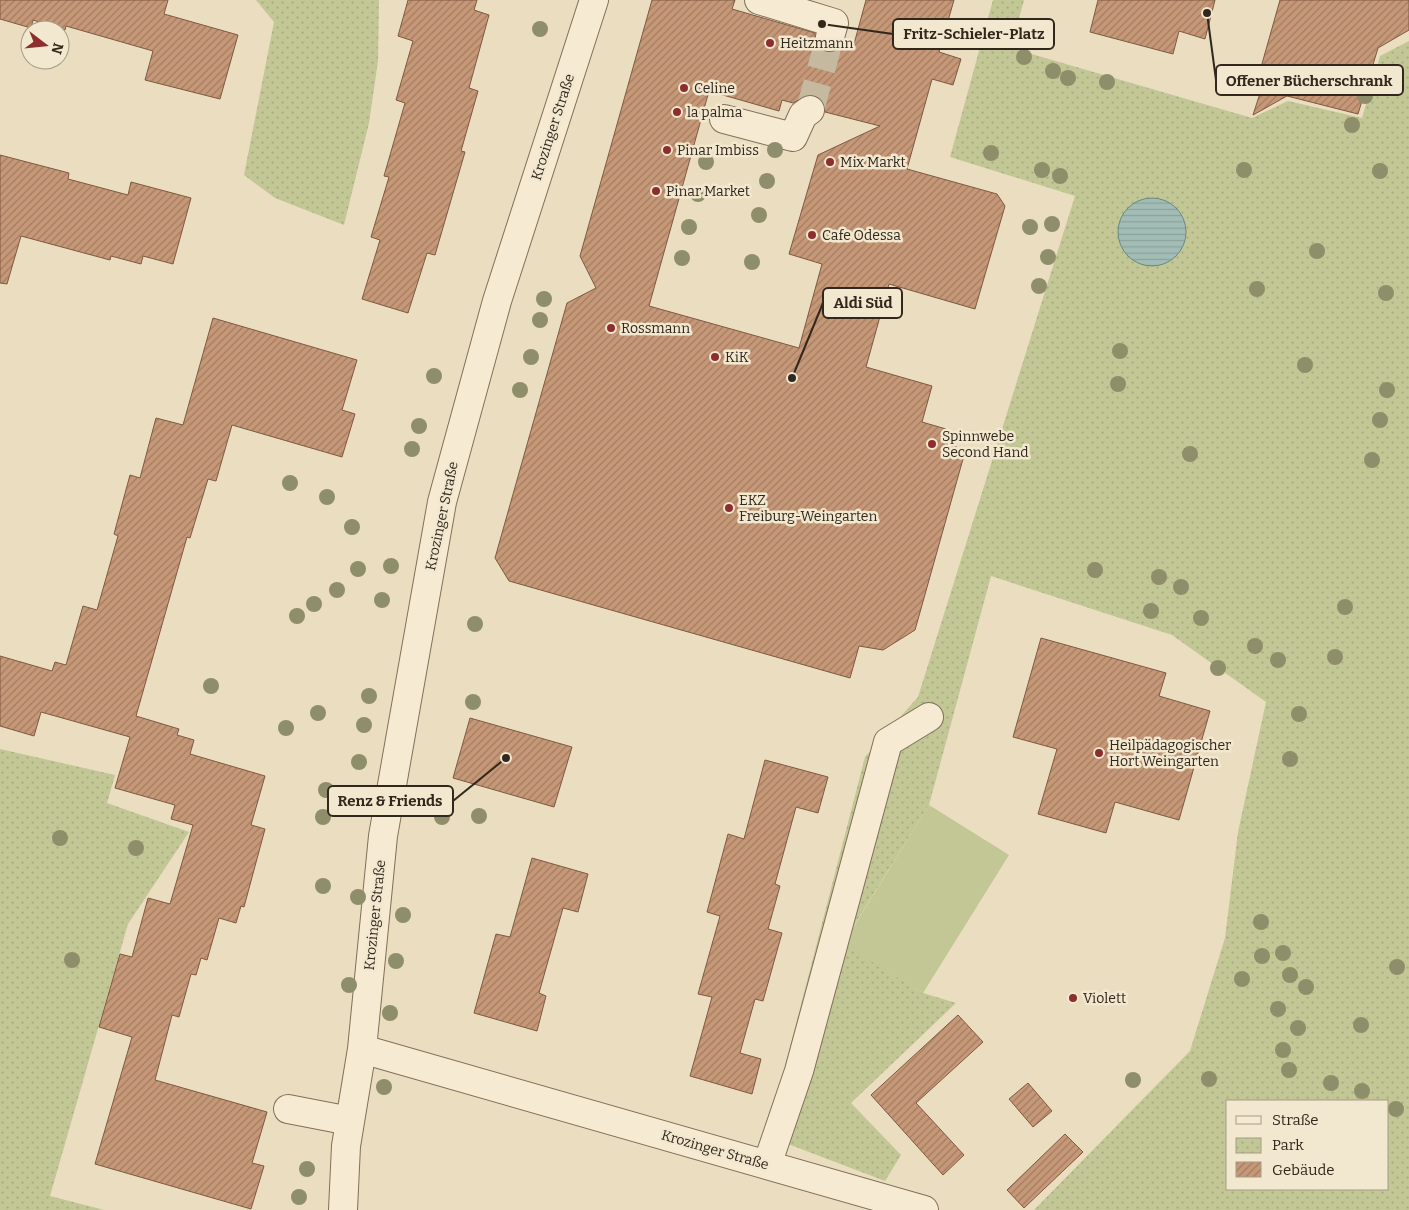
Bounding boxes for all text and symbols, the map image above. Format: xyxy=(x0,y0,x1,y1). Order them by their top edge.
callout: Fritz-Schieler-Platz xyxy=(893,19,1054,49)
north arrow xyxy=(20,20,70,70)
text: Fritz-Schieler-Platz xyxy=(903,25,1045,43)
place label: Heitzmann xyxy=(780,35,853,52)
marker: Heitzmann xyxy=(764,37,776,49)
text: N xyxy=(47,41,67,56)
callout: Offener Bücherschrank xyxy=(1216,65,1403,95)
street label: Krozinger Straße xyxy=(528,72,578,182)
text: Offener Bücherschrank xyxy=(1226,72,1392,90)
place label: Celine xyxy=(694,80,735,97)
marker: Celine xyxy=(678,82,690,94)
place label: la palma xyxy=(687,104,743,121)
marker: la palma xyxy=(671,106,683,118)
place label: Pinar Imbiss xyxy=(677,142,759,159)
marker: Pinar Imbiss xyxy=(661,144,673,156)
place label: Mix Markt xyxy=(840,154,906,171)
marker: Mix Markt xyxy=(824,156,836,168)
place label: Pinar Market xyxy=(666,183,750,200)
marker: Pinar Market xyxy=(650,185,662,197)
place label: Cafe Odessa xyxy=(822,227,901,244)
marker: Cafe Odessa xyxy=(806,229,818,241)
callout: Aldi Süd xyxy=(823,288,902,318)
text: Aldi Süd xyxy=(833,294,893,312)
place label: Rossmann xyxy=(621,320,690,337)
marker: Rossmann xyxy=(605,322,617,334)
place label: KiK xyxy=(725,349,749,366)
marker: KiK xyxy=(709,351,721,363)
place label: Spinnwebe Second Hand xyxy=(942,428,1029,461)
marker: Spinnwebe Second Hand xyxy=(926,438,938,450)
street label: Krozinger Straße xyxy=(422,460,462,572)
place label: EKZ Freiburg-Weingarten xyxy=(739,492,877,525)
marker: EKZ Freiburg-Weingarten xyxy=(723,502,735,514)
place label: Heilpädagogischer Hort Weingarten xyxy=(1109,737,1231,770)
marker: Heilpädagogischer Hort Weingarten xyxy=(1093,747,1105,759)
callout: Renz & Friends xyxy=(328,786,453,816)
text: Renz & Friends xyxy=(338,792,443,810)
street label: Krozinger Straße xyxy=(361,859,389,971)
place label: Violett xyxy=(1083,990,1126,1007)
marker: Violett xyxy=(1067,992,1079,1004)
legend xyxy=(1226,1100,1389,1190)
text: Straße xyxy=(1272,1111,1318,1129)
street label: Krozinger Straße xyxy=(659,1127,771,1173)
text: Park xyxy=(1272,1136,1304,1154)
text: Gebäude xyxy=(1272,1161,1335,1179)

